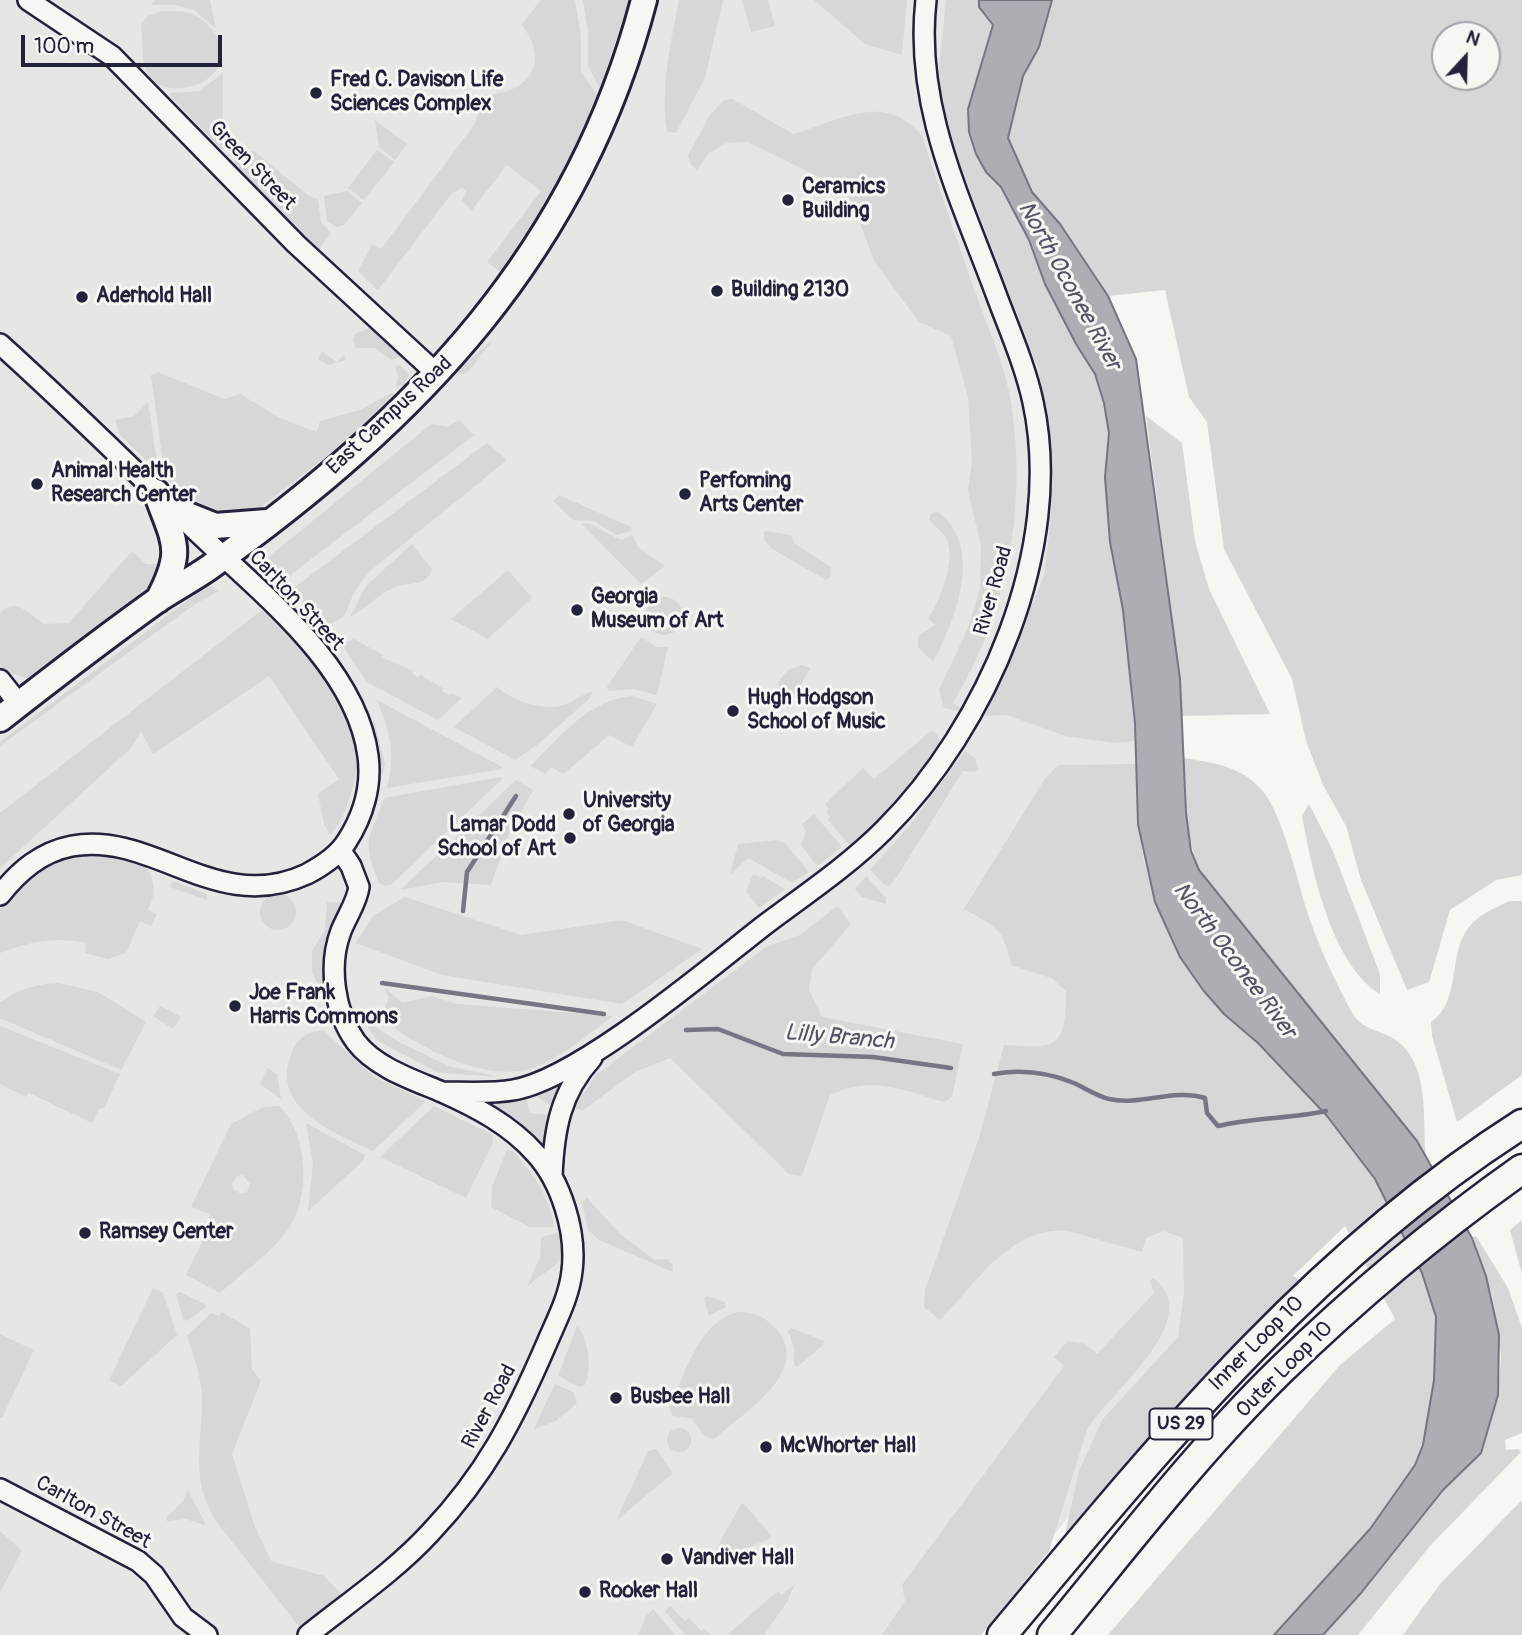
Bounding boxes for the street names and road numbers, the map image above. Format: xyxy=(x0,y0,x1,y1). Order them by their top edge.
street label: Green Street xyxy=(203,116,301,216)
street label: East Campus Road xyxy=(322,351,458,481)
street label: River Road xyxy=(969,543,1019,639)
street label: Carlton Street xyxy=(243,546,349,656)
street label: Inner Loop 10 xyxy=(1204,1291,1310,1397)
street label: Outer Loop 10 xyxy=(1231,1316,1339,1424)
street label: River Road xyxy=(457,1361,523,1453)
road number: US 29 xyxy=(1150,1408,1212,1440)
street label: Carlton Street xyxy=(31,1471,155,1555)

